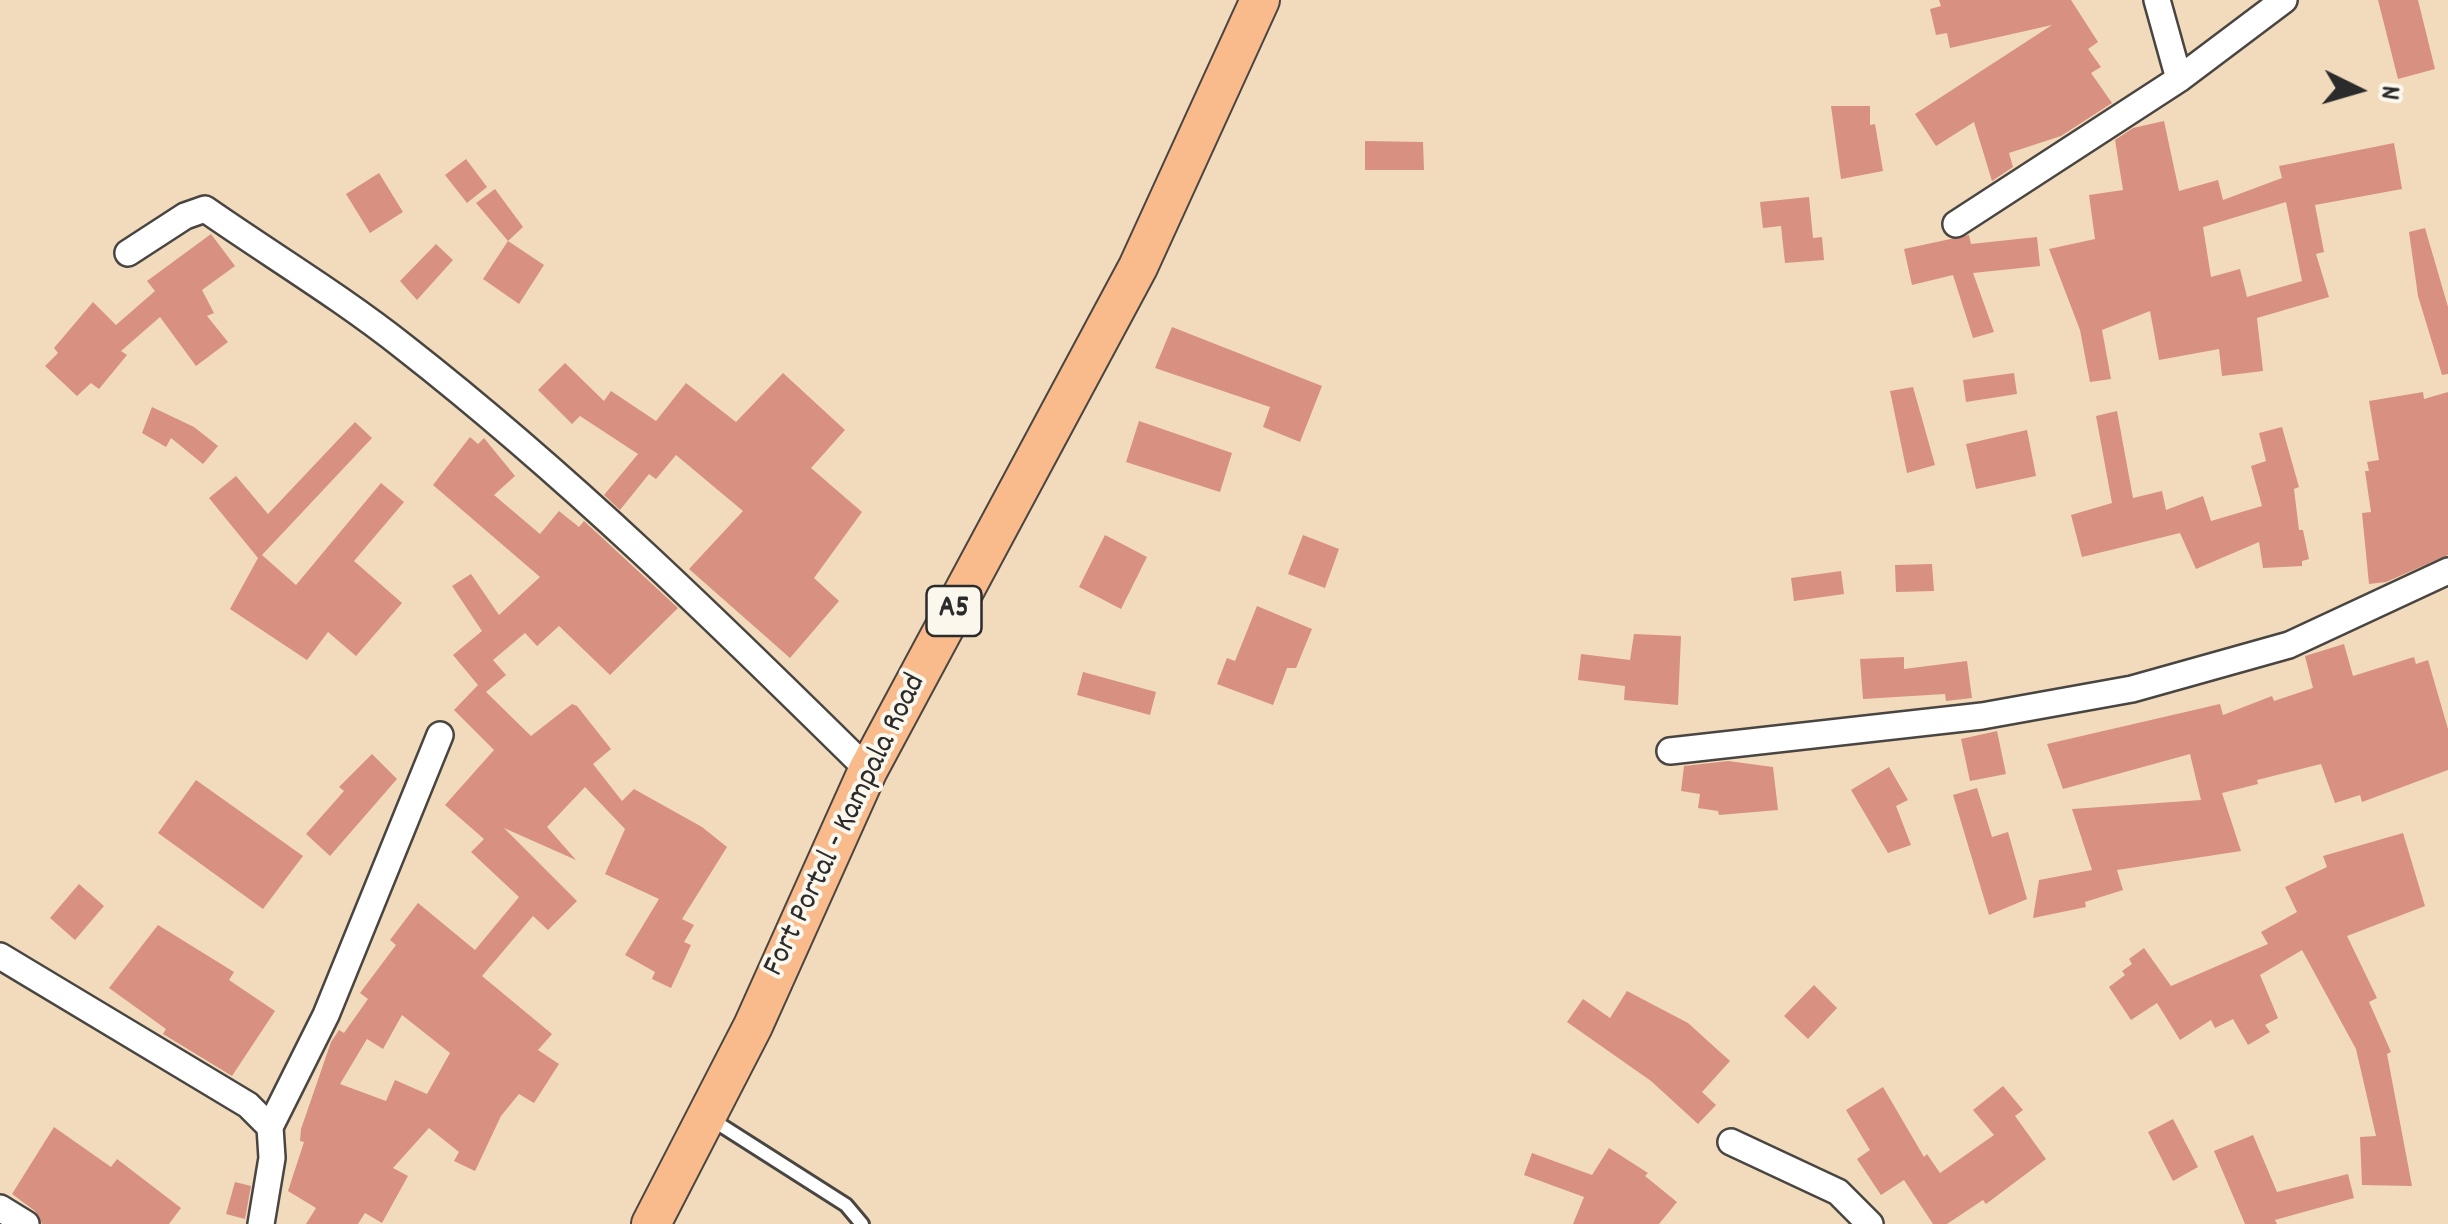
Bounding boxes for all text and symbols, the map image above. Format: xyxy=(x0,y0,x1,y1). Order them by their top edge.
north arrow xyxy=(2308,40,2408,140)
text: N xyxy=(2367,84,2408,101)
road number: A5 xyxy=(926,586,982,636)
street label: Fort Portal - Kampala Road xyxy=(757,669,937,983)

